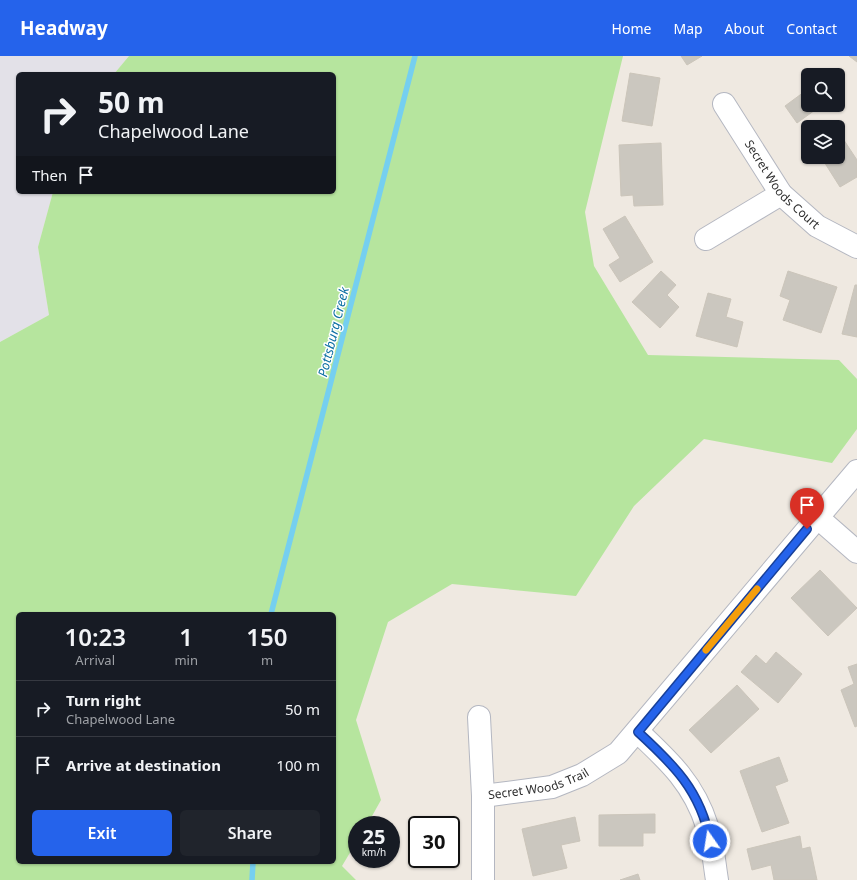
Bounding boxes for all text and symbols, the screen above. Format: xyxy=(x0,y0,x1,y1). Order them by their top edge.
text: Headway xyxy=(20,15,108,41)
text: Home xyxy=(612,19,651,38)
text: Map xyxy=(673,19,703,38)
text: About xyxy=(725,19,764,38)
text: Contact xyxy=(786,19,837,38)
map controls xyxy=(801,68,845,164)
button: search xyxy=(801,68,845,112)
text: 50 m xyxy=(98,83,165,121)
icon: right xyxy=(32,88,84,140)
text: Chapelwood Lane xyxy=(98,119,249,143)
button: layers xyxy=(801,120,845,164)
street label: Secret Woods Court xyxy=(741,137,824,233)
icon: arrive xyxy=(75,164,97,186)
text: Then xyxy=(32,165,67,185)
water label: Pottsburg Creek xyxy=(313,285,353,379)
pin xyxy=(790,488,824,529)
icon: arrive xyxy=(796,494,818,516)
text: 10:23 xyxy=(64,620,126,653)
text: 1 xyxy=(179,620,193,653)
text: 150 xyxy=(246,620,288,653)
text: Arrival xyxy=(75,651,115,669)
text: min xyxy=(174,651,198,669)
text: m xyxy=(261,651,273,669)
text: Turn right xyxy=(66,690,141,710)
icon: right xyxy=(32,698,54,720)
text: 50 m xyxy=(285,699,320,719)
text: Chapelwood Lane xyxy=(66,710,175,728)
icon: arrive xyxy=(32,754,54,776)
text: Arrive at destination xyxy=(66,755,221,775)
text: 100 m xyxy=(276,755,320,775)
street label: Secret Woods Trail xyxy=(487,764,592,803)
button: Exit xyxy=(32,810,172,856)
button: Share xyxy=(180,810,320,856)
speed limit sign: 30 xyxy=(408,816,460,868)
position arrow xyxy=(689,820,731,862)
text: 25 xyxy=(363,823,385,850)
text: km/h xyxy=(362,845,386,859)

